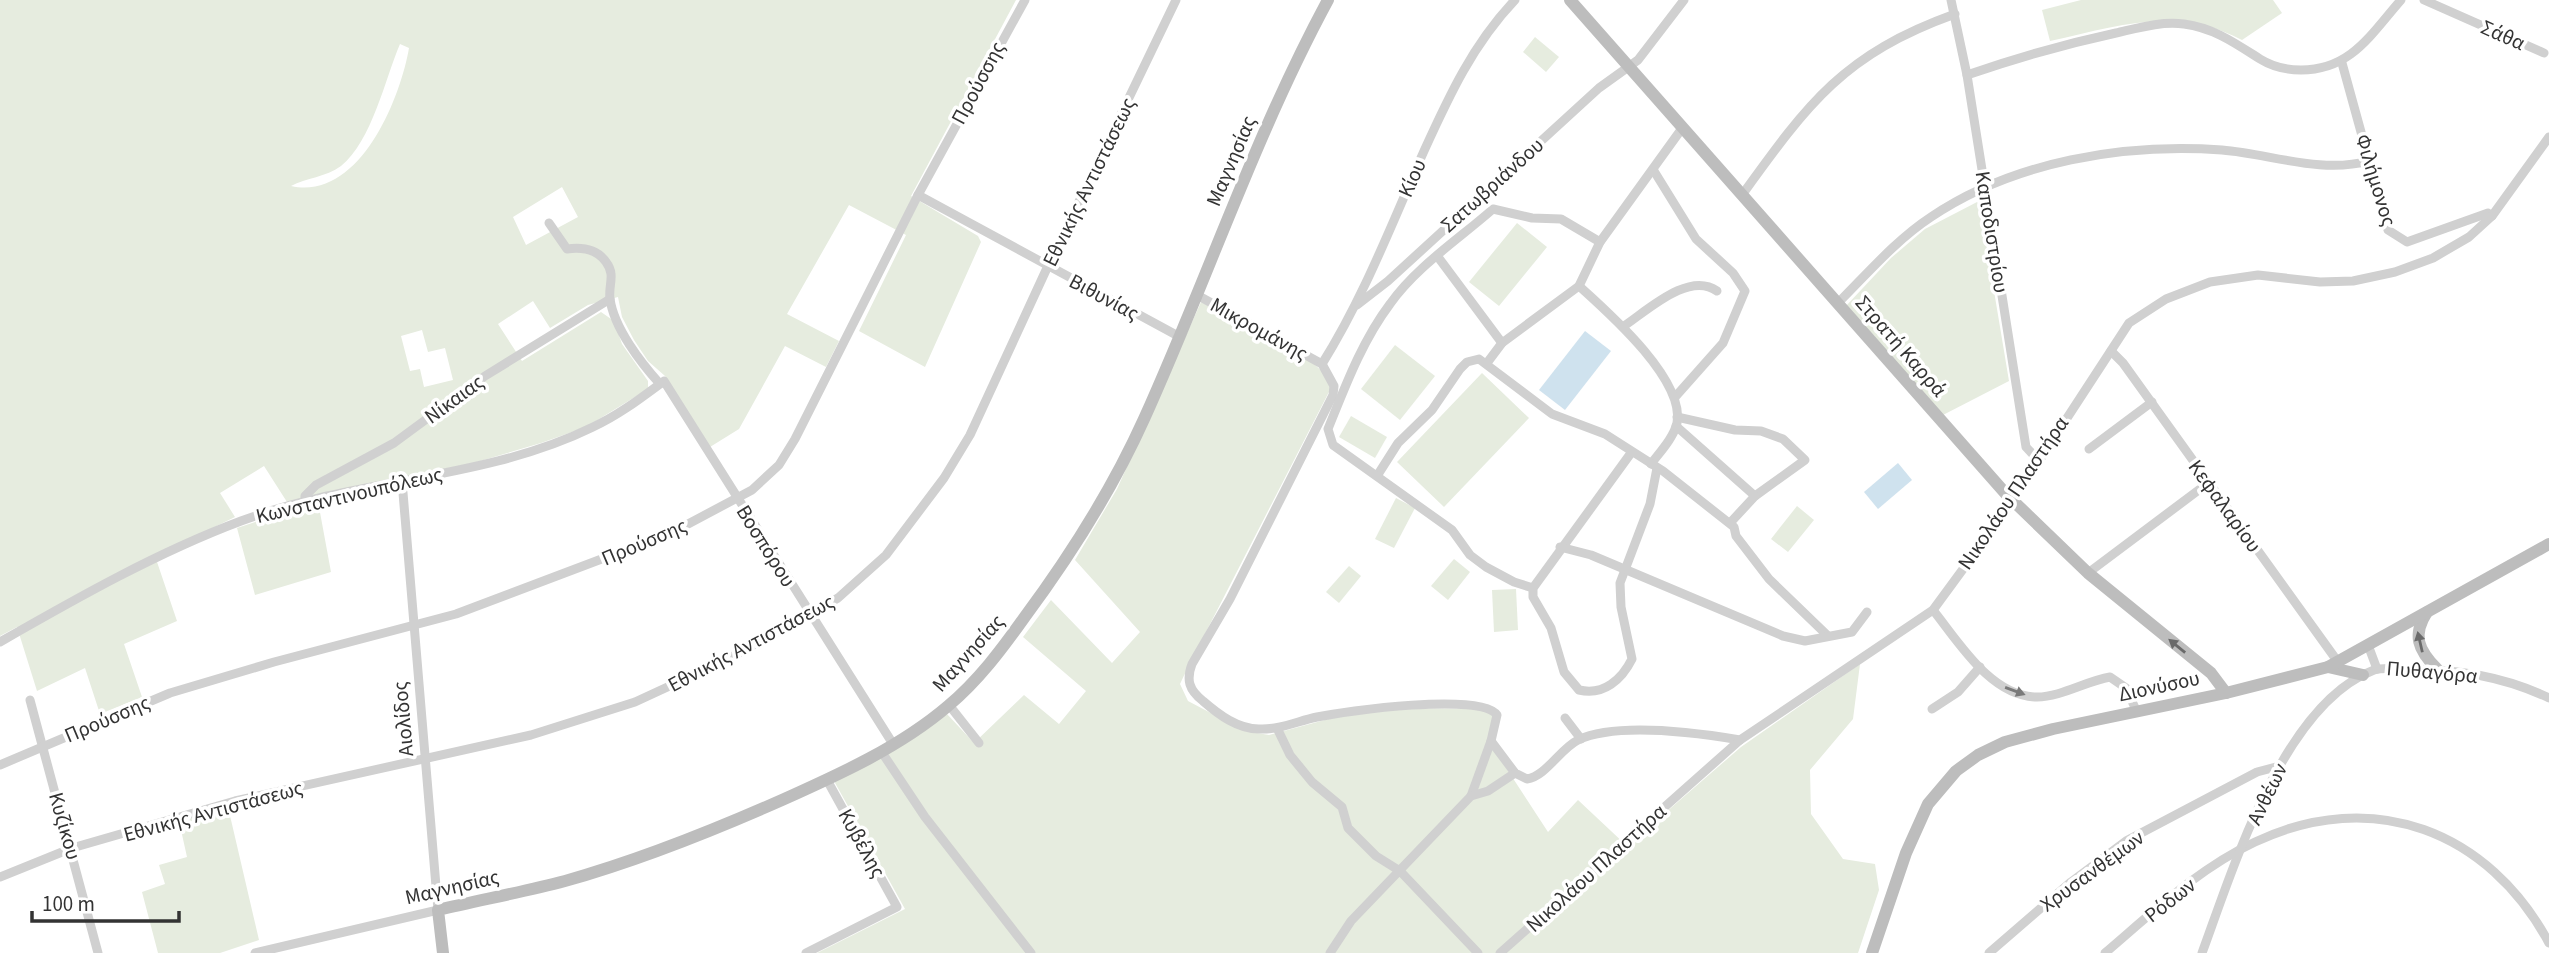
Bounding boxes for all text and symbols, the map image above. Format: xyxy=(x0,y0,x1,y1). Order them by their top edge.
street label: Σάθα xyxy=(2476,12,2530,58)
street label: Προύσσης xyxy=(944,36,1012,130)
street label: Εθνικής Αντιστάσεως xyxy=(1035,93,1143,271)
street label: Μαγνησίας xyxy=(1199,111,1263,211)
street label: Σατωβριάνδου xyxy=(1434,130,1550,240)
street label: Φιλήμονος xyxy=(2348,130,2404,230)
street label: Κίου xyxy=(1390,154,1434,202)
street label: Καποδιστρίου xyxy=(1968,169,2016,295)
street label: Βιθυνίας xyxy=(1064,266,1144,328)
street label: Στρατή Καρρά xyxy=(1848,289,1954,404)
street label: Μικρομάνης xyxy=(1205,290,1313,368)
street label: Νίκαιας xyxy=(418,367,490,431)
street label: Νικολάου Πλαστήρα xyxy=(1950,410,2076,576)
street label: Κεφαλαρίου xyxy=(2181,453,2269,559)
street label: Κωνσταντινουπόλεως xyxy=(253,459,445,531)
street label: Βοσπόρου xyxy=(729,499,803,593)
street label: Προύσσης xyxy=(597,511,691,573)
street label: Εθνικής Αντιστάσεως xyxy=(663,586,839,700)
street label: Μαγνησίας xyxy=(925,607,1011,699)
one-way arrow xyxy=(2415,630,2426,652)
one-way arrow xyxy=(2169,638,2187,653)
street label: Πυθαγόρα xyxy=(2385,653,2479,691)
street label: Διονύσου xyxy=(2116,663,2202,709)
street label: Αιολίδος xyxy=(385,680,421,758)
one-way arrow xyxy=(2005,685,2026,696)
street label: Προύσσης xyxy=(60,688,154,750)
street label: Ανθέων xyxy=(2239,758,2295,830)
street label: Εθνικής Αντιστάσεως xyxy=(120,773,306,849)
street label: Κυζίκου xyxy=(41,789,89,863)
street label: Νικολάου Πλαστήρα xyxy=(1519,797,1673,939)
street label: Κυβέλης xyxy=(831,803,893,883)
street label: Χρυσανθέμων xyxy=(2034,823,2150,919)
street label: Μαγνησίας xyxy=(402,862,502,912)
street label: Ρόδων xyxy=(2138,870,2202,930)
scale bar xyxy=(32,880,178,924)
text: 100 m xyxy=(42,889,95,919)

